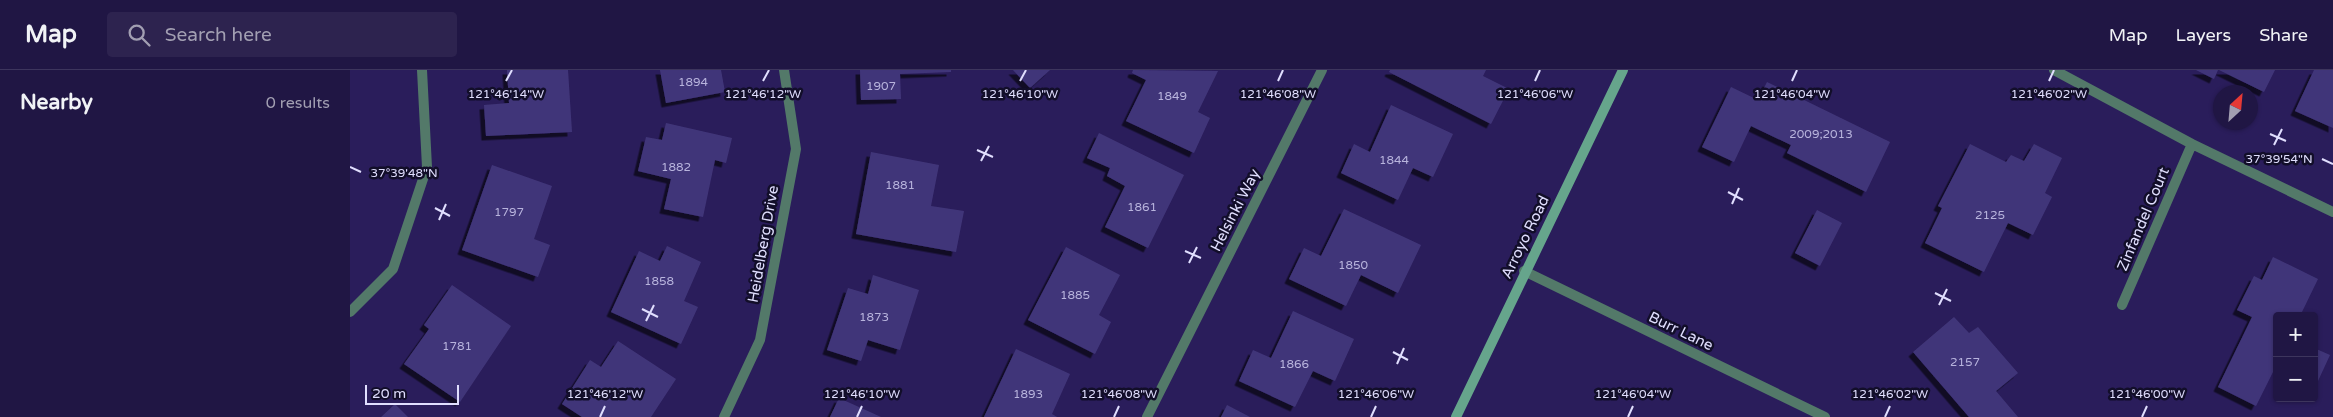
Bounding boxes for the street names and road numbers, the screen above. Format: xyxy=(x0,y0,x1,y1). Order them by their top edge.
street label: Zinfandel Court xyxy=(2113,164,2173,274)
street label: Helsinki Way xyxy=(1207,166,1263,254)
street label: Heidelberg Drive xyxy=(744,184,782,304)
street label: Arroyo Road xyxy=(1497,193,1553,281)
street label: Burr Lane xyxy=(1646,308,1716,354)

